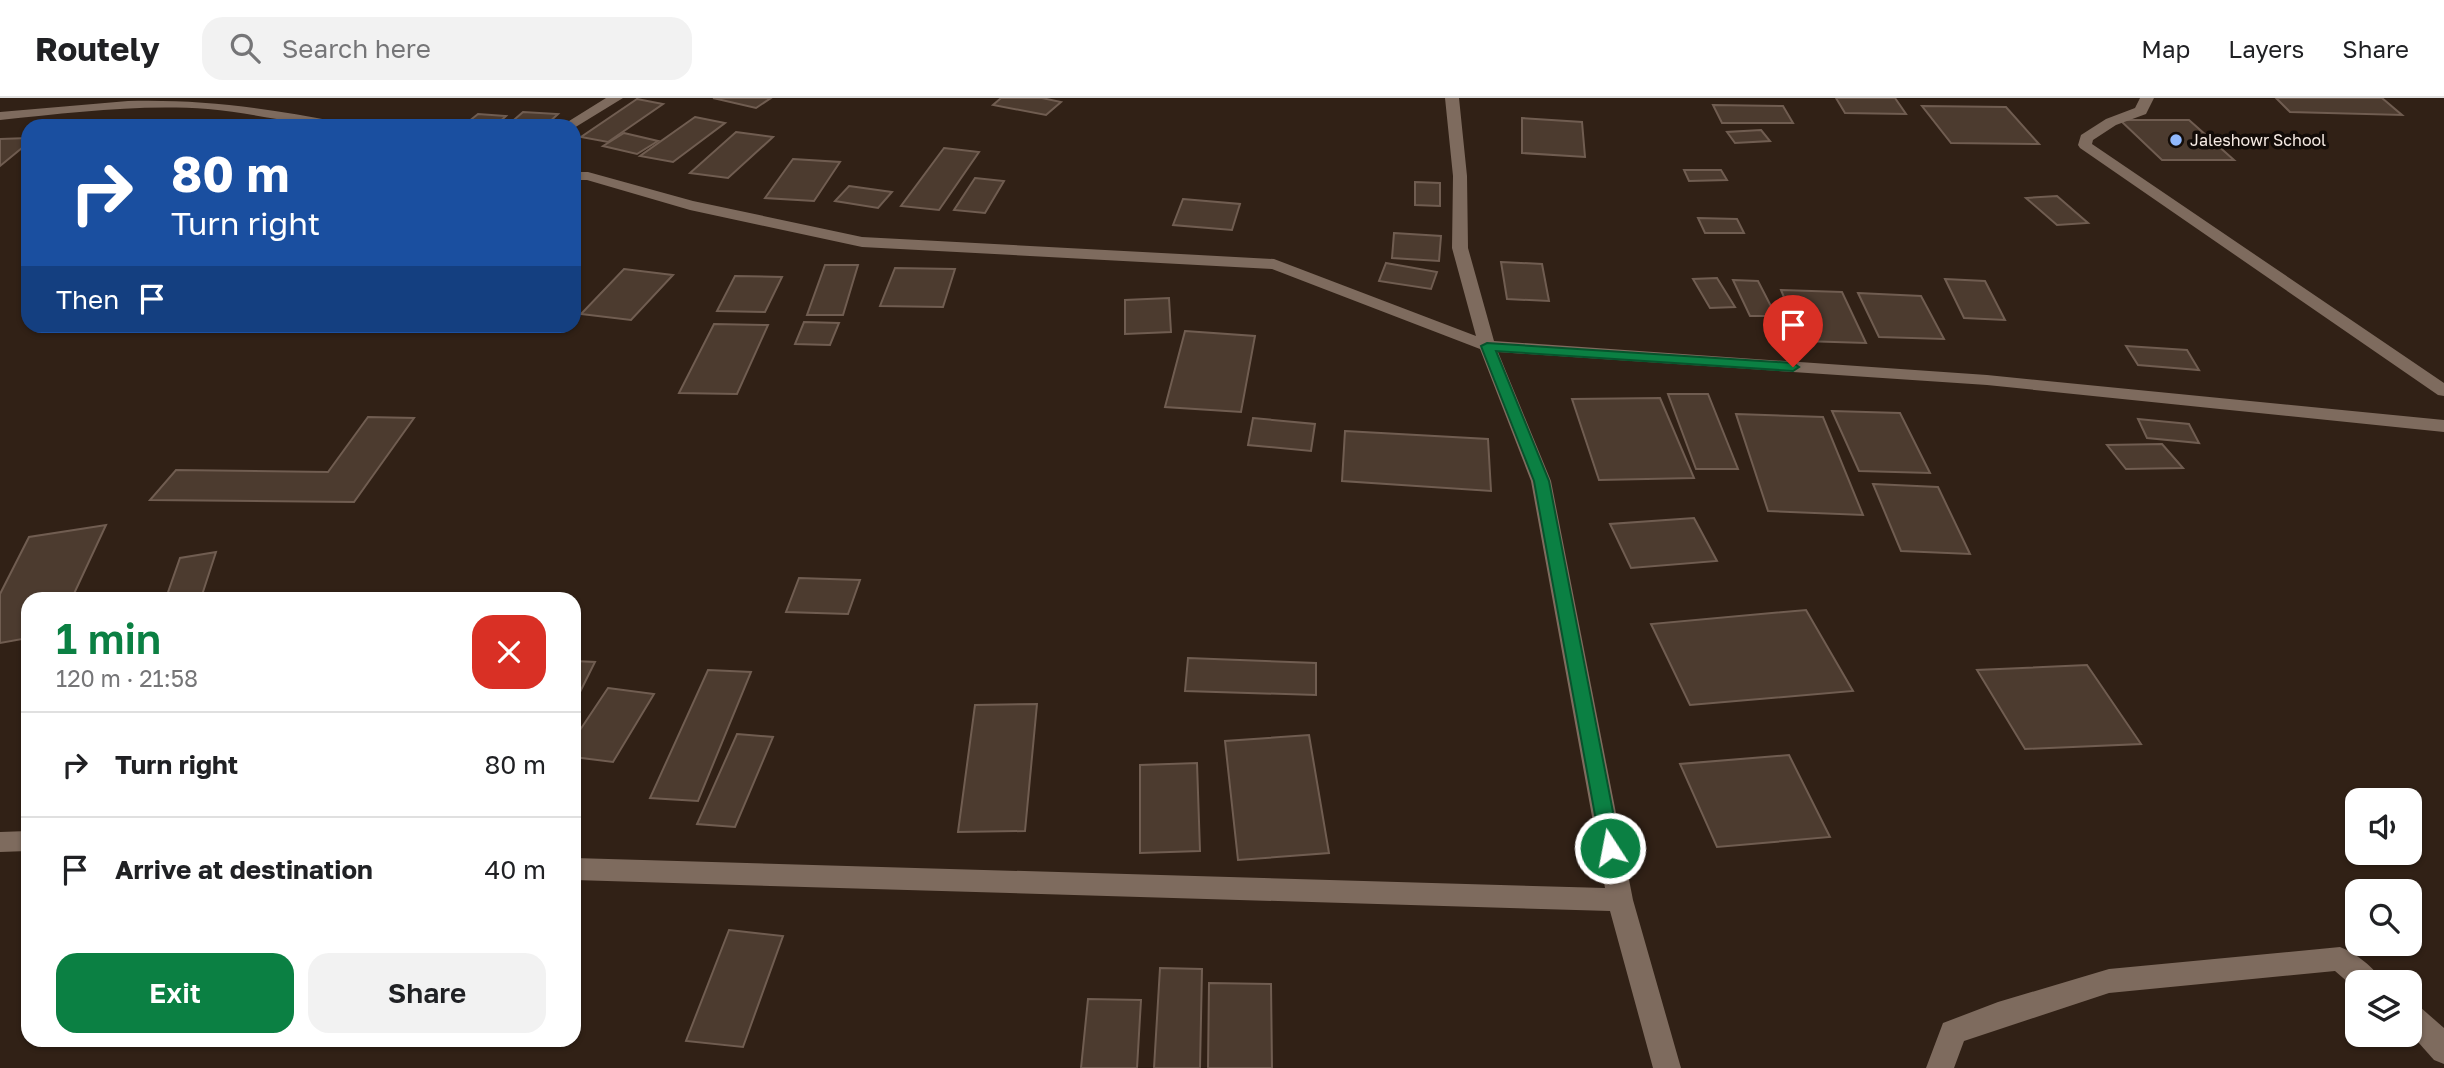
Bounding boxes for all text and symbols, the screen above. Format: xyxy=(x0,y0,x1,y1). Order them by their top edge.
search box xyxy=(202,17,692,80)
text: Routely xyxy=(35,29,160,68)
icon: search xyxy=(226,29,264,67)
text: Search here xyxy=(282,33,431,64)
text: Map xyxy=(2141,34,2190,63)
text: Layers xyxy=(2228,34,2304,63)
text: Share xyxy=(2342,34,2409,63)
place label: Jaleshowr School xyxy=(2190,130,2326,150)
marker: Jaleshowr School xyxy=(2168,132,2184,148)
text: 80 m xyxy=(171,144,289,203)
icon: right xyxy=(56,147,147,238)
text: Turn right xyxy=(171,204,320,242)
icon: arrive xyxy=(133,280,171,318)
text: Then xyxy=(56,284,119,315)
pin xyxy=(1763,295,1823,367)
icon: arrive xyxy=(1774,306,1812,344)
text: 1 min xyxy=(56,613,161,663)
button: close xyxy=(472,615,546,689)
text: 120 m · 21:58 xyxy=(56,664,198,692)
icon: right xyxy=(56,746,94,784)
text: Turn right xyxy=(115,749,238,780)
text: 80 m xyxy=(485,749,546,780)
map controls xyxy=(2345,788,2422,1047)
button: sound xyxy=(2345,788,2422,865)
position arrow xyxy=(1573,811,1647,885)
icon: arrive xyxy=(56,851,94,889)
text: Arrive at destination xyxy=(115,854,373,885)
text: 40 m xyxy=(485,854,546,885)
button: search xyxy=(2345,879,2422,956)
button: Exit xyxy=(56,953,294,1033)
button: Share xyxy=(308,953,546,1033)
button: layers xyxy=(2345,970,2422,1047)

